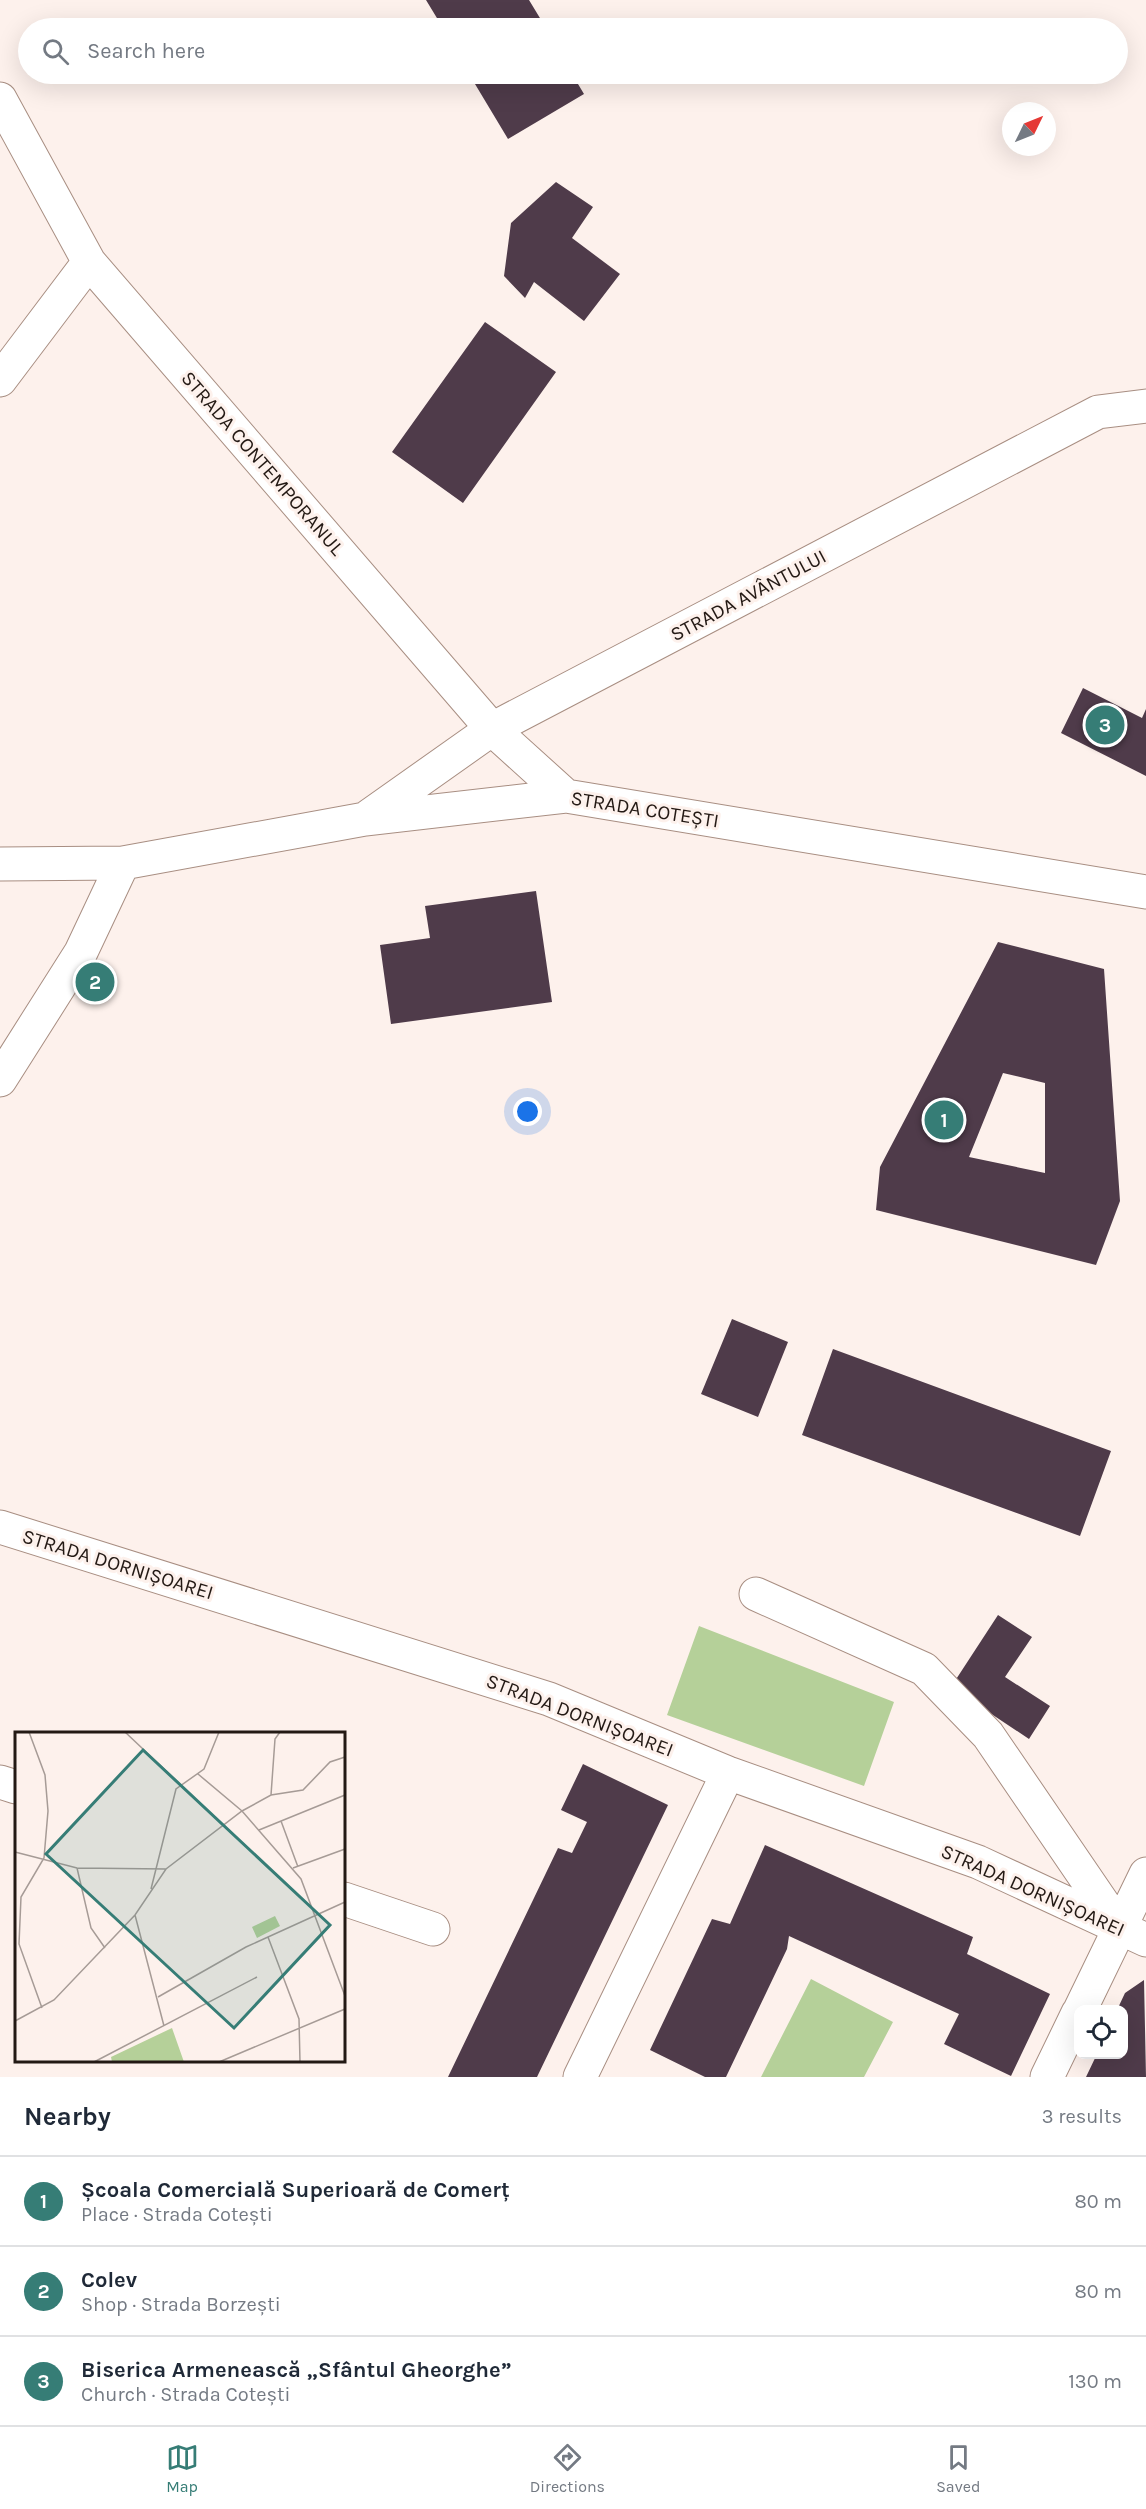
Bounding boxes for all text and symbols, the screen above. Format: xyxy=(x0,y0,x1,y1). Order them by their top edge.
search box xyxy=(18,18,1128,84)
icon: search xyxy=(39,35,72,68)
text: Search here xyxy=(87,38,205,64)
north arrow xyxy=(1002,102,1056,156)
street label: STRADA CONTEMPORANUL xyxy=(176,367,349,560)
street label: STRADA AVÂNTULUI xyxy=(666,545,830,646)
pin: 3 xyxy=(1086,702,1124,748)
street label: STRADA COTEȘTI xyxy=(569,786,721,833)
pin: 2 xyxy=(76,960,115,1004)
your location xyxy=(513,1097,542,1126)
pin: 1 xyxy=(924,1098,964,1142)
street label: STRADA DORNIȘOAREI xyxy=(20,1524,216,1604)
street label: STRADA DORNIȘOAREI xyxy=(483,1669,677,1762)
inset map xyxy=(15,1732,345,2062)
street label: STRADA DORNIȘOAREI xyxy=(937,1840,1128,1941)
map controls xyxy=(1074,2005,1128,2059)
button: locate xyxy=(1074,2005,1128,2059)
text: Nearby xyxy=(24,2101,111,2132)
text: 3 results xyxy=(1042,2105,1122,2128)
text: Școala Comercială Superioară de Comerț xyxy=(81,2177,510,2203)
text: 1 xyxy=(40,2190,47,2213)
text: 80 m xyxy=(1074,2190,1122,2213)
text: Place · Strada Cotești xyxy=(81,2203,273,2226)
text: Colev xyxy=(81,2267,137,2293)
text: 2 xyxy=(37,2280,50,2303)
text: 80 m xyxy=(1074,2280,1122,2303)
text: Shop · Strada Borzești xyxy=(81,2293,281,2316)
text: Biserica Armenească „Sfântul Gheorghe” xyxy=(81,2357,511,2383)
text: 3 xyxy=(37,2370,50,2393)
text: 130 m xyxy=(1068,2370,1122,2393)
text: Church · Strada Cotești xyxy=(81,2383,291,2406)
tab: Map xyxy=(166,2441,199,2496)
tab: Directions xyxy=(530,2441,605,2496)
tab: Saved xyxy=(936,2441,980,2496)

